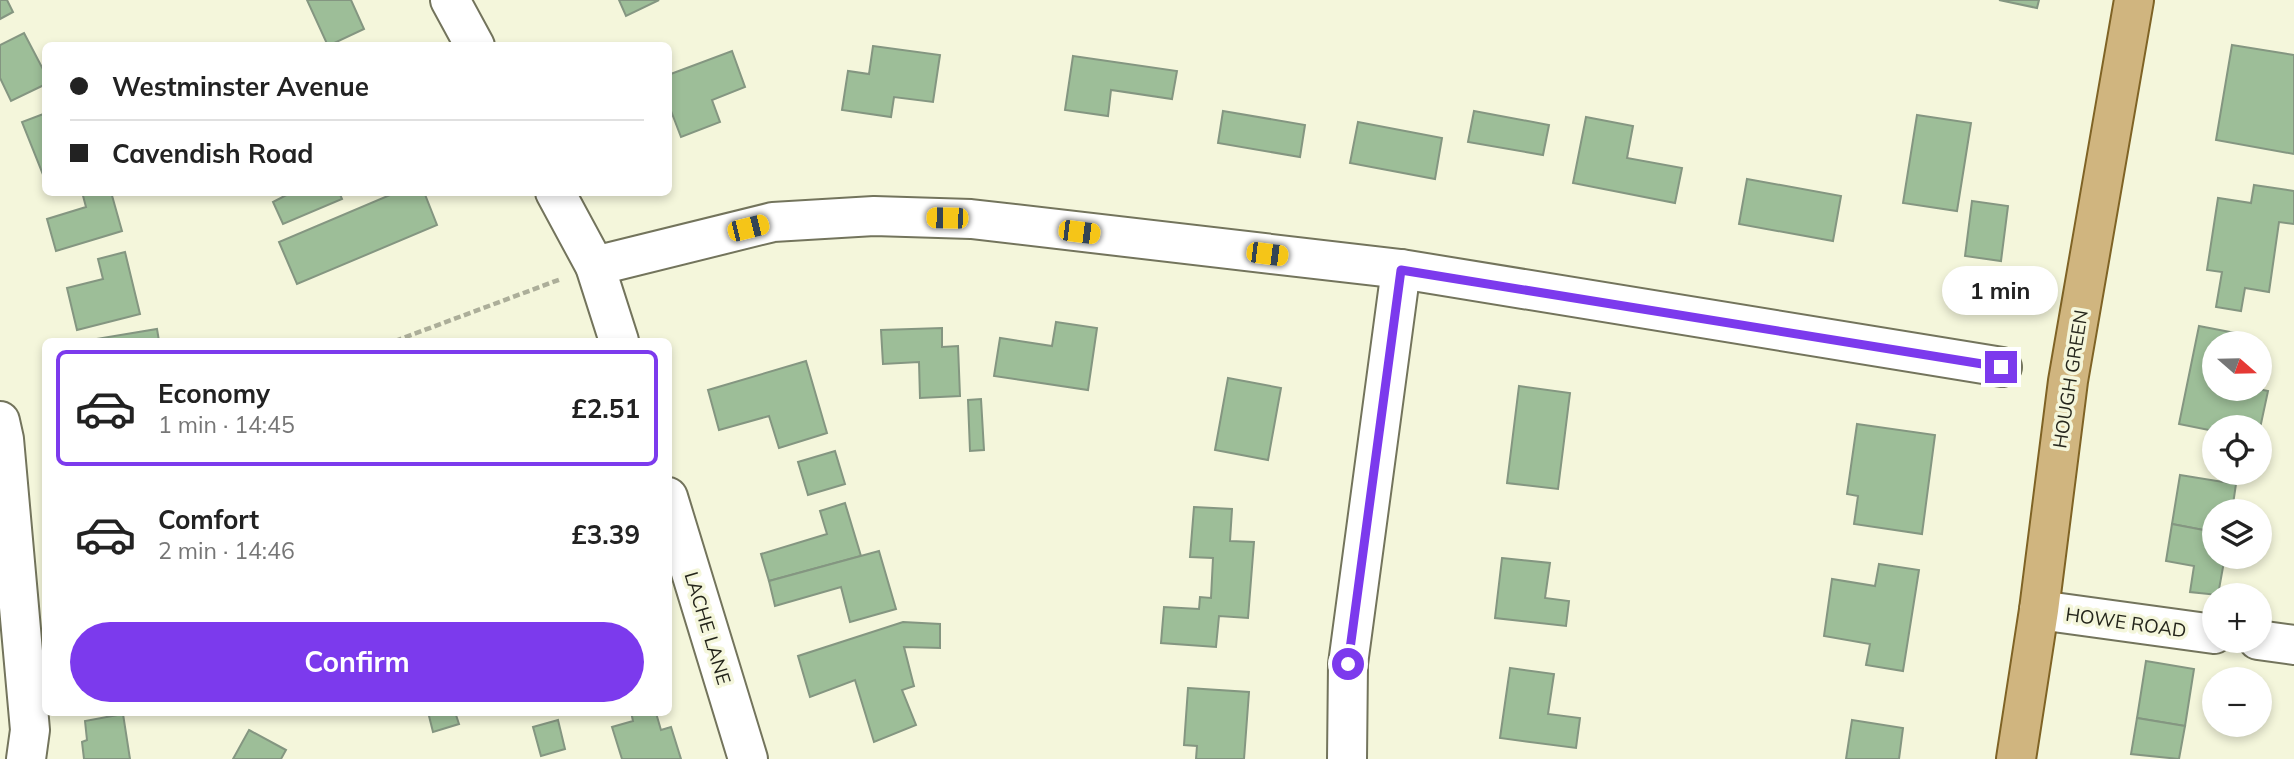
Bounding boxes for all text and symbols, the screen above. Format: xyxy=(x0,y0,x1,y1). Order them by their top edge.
text: Westminster Avenue xyxy=(112,70,369,103)
text: Cavendish Road xyxy=(112,137,313,170)
car xyxy=(926,207,969,229)
car xyxy=(726,213,771,243)
car xyxy=(1057,219,1102,245)
car xyxy=(1245,241,1290,267)
callout: 1 min xyxy=(1943,266,2059,314)
text: 1 min xyxy=(1970,276,2030,305)
street label: HOUGH GREEN xyxy=(2047,308,2093,450)
north arrow xyxy=(2202,331,2272,401)
map controls xyxy=(2202,331,2272,737)
route end xyxy=(1985,351,2017,383)
icon: car xyxy=(74,377,137,440)
text: Economy xyxy=(158,377,270,410)
text: £2.51 xyxy=(571,392,640,425)
text: 1 min · 14:45 xyxy=(158,410,295,439)
button: locate xyxy=(2202,415,2272,485)
button: layers xyxy=(2202,499,2272,569)
icon: car xyxy=(74,503,137,566)
text: Comfort xyxy=(158,503,259,536)
text: £3.39 xyxy=(571,518,640,551)
text: 2 min · 14:46 xyxy=(158,536,295,565)
street label: LACHE LANE xyxy=(679,569,737,687)
button: + xyxy=(2202,583,2272,653)
street label: HOWE ROAD xyxy=(2064,602,2188,642)
button: Confirm xyxy=(70,622,644,702)
route start xyxy=(1332,648,1364,680)
button: − xyxy=(2202,667,2272,737)

